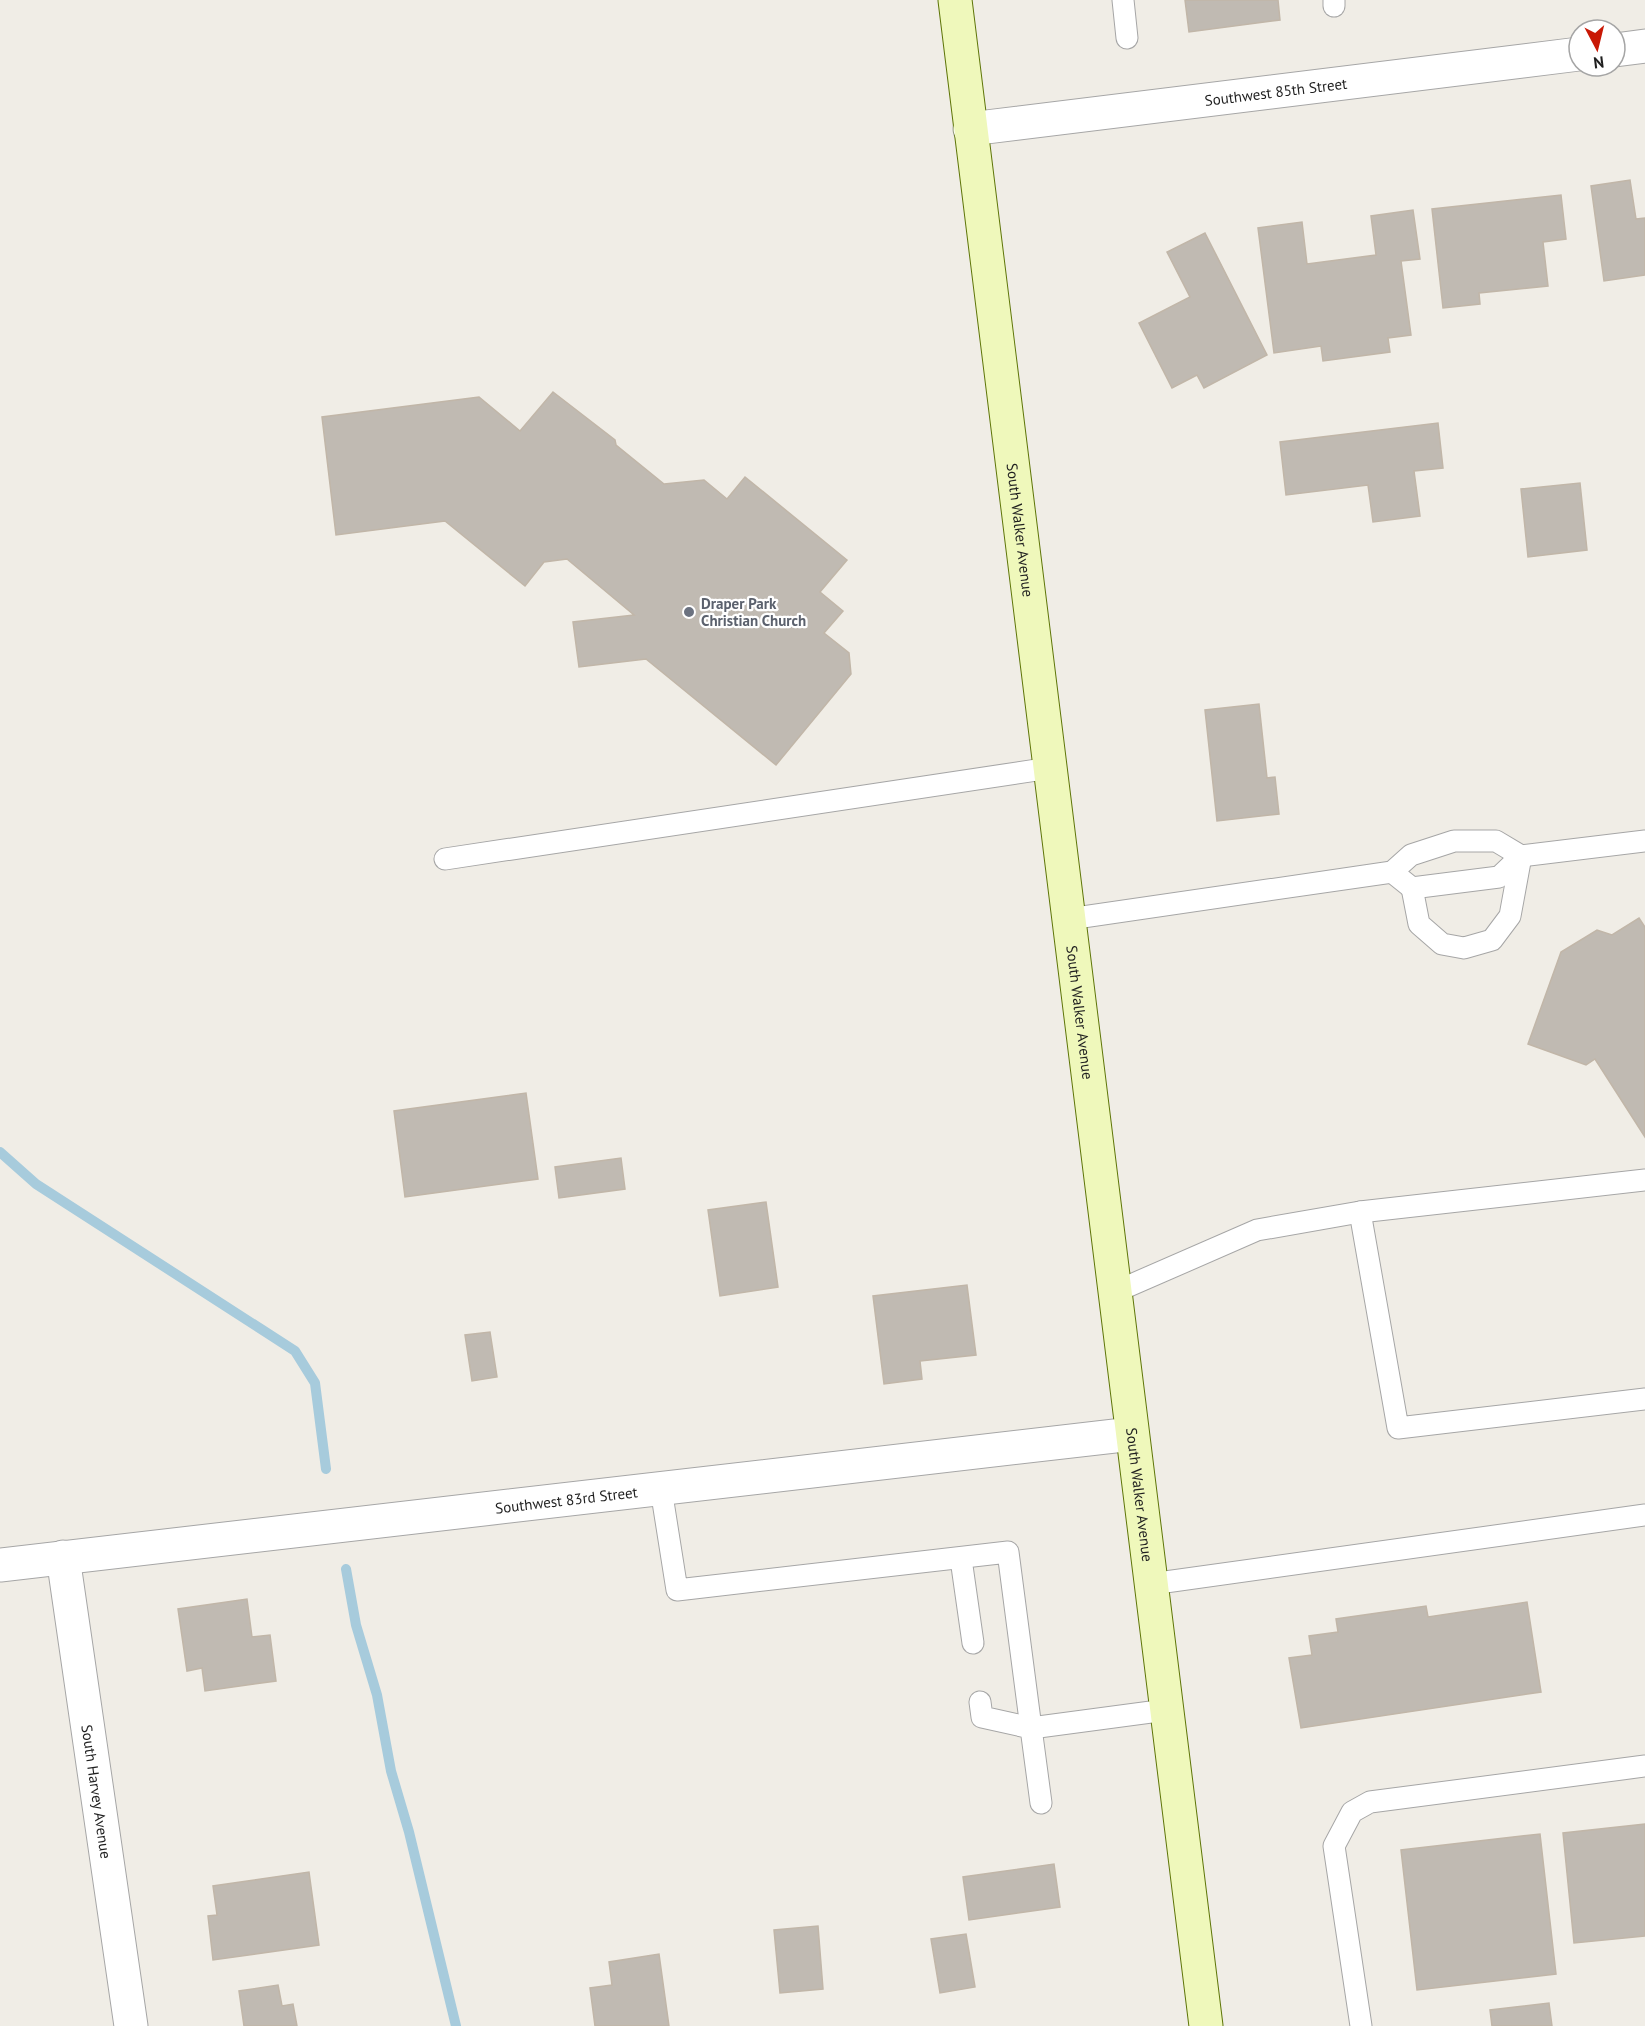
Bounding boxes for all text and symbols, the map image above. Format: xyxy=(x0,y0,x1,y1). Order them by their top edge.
north arrow xyxy=(1567,18,1627,78)
text: N xyxy=(1592,52,1605,73)
street label: Southwest 85th Street xyxy=(1203,73,1348,110)
street label: South Walker Avenue xyxy=(1003,462,1038,598)
place label: Draper Park Christian Church xyxy=(701,594,806,630)
marker: Draper Park Christian Church xyxy=(682,605,696,619)
street label: South Walker Avenue xyxy=(1063,944,1098,1080)
street label: South Walker Avenue xyxy=(1122,1426,1158,1563)
street label: Southwest 83rd Street xyxy=(494,1482,638,1517)
street label: South Harvey Avenue xyxy=(78,1723,116,1860)

